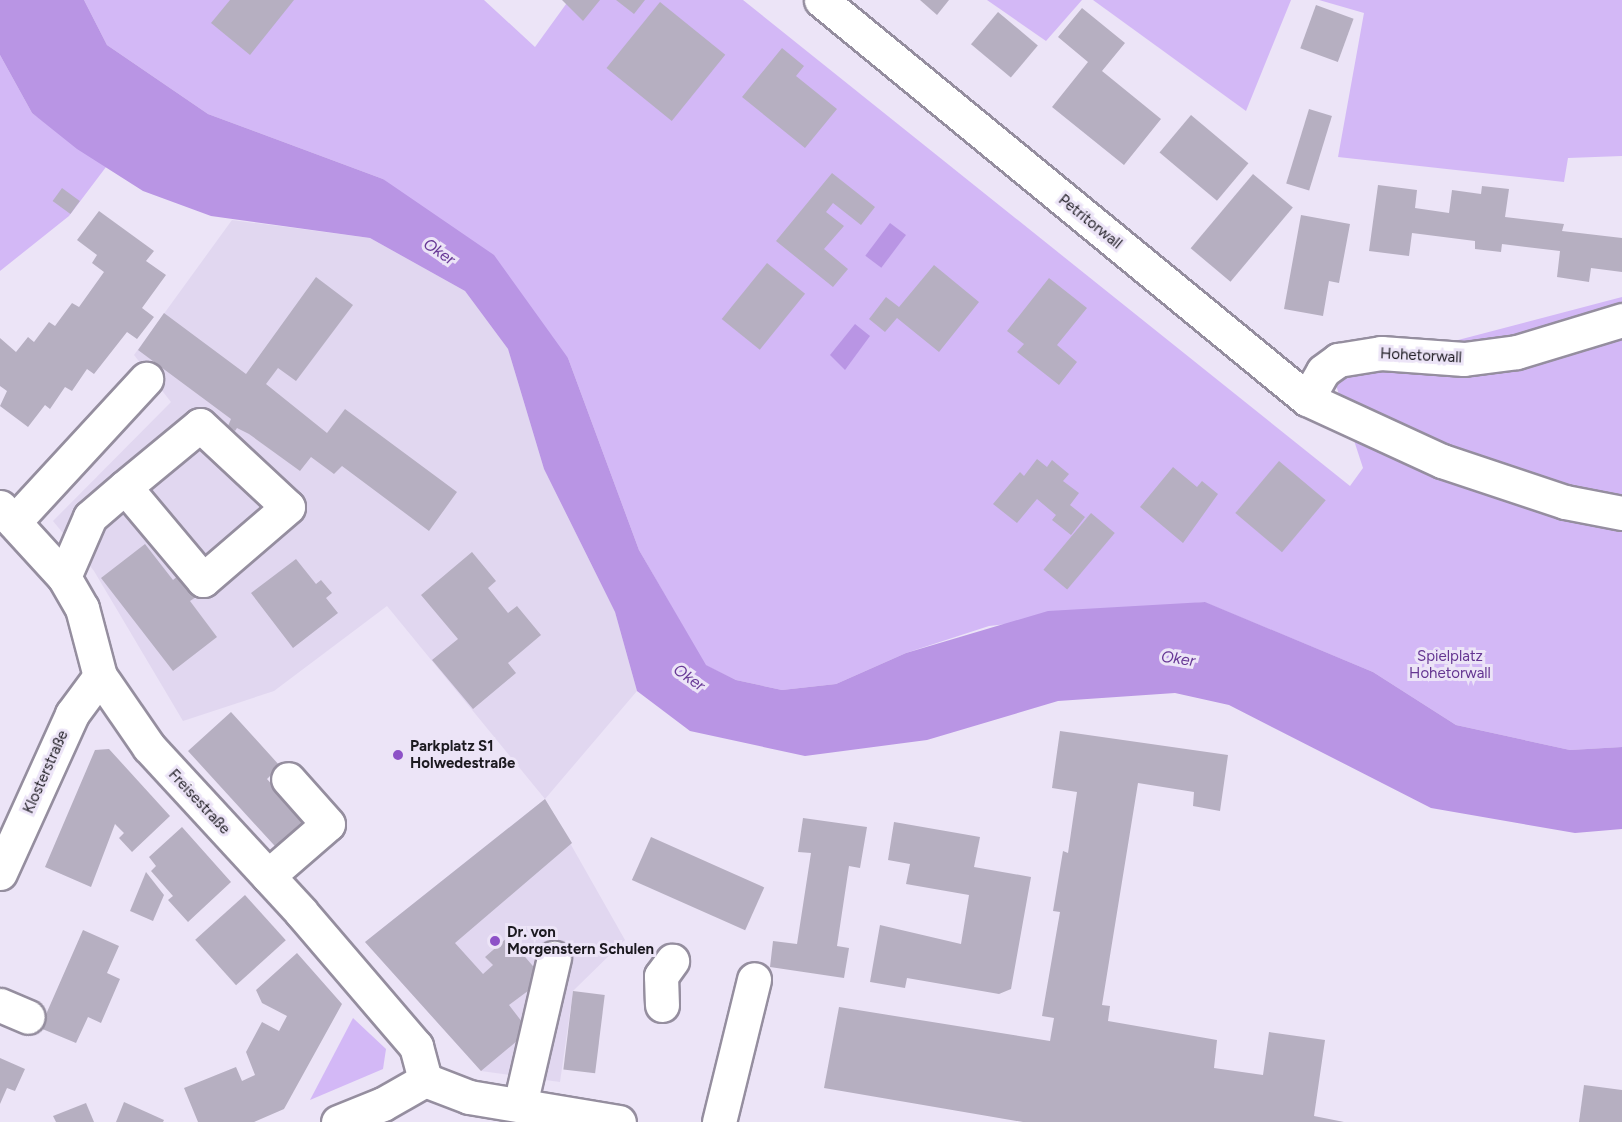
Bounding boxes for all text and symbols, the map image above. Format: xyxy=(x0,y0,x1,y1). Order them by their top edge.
street label: Petritorwall xyxy=(1055,191,1125,253)
water label: Oker xyxy=(419,234,459,270)
street label: Hohetorwall xyxy=(1380,345,1462,367)
water label: Oker xyxy=(1160,647,1196,671)
park label: Spielplatz Hohetorwall xyxy=(1409,647,1491,682)
water label: Oker xyxy=(669,660,709,696)
street label: Klosterstraße xyxy=(20,728,72,816)
place label: Parkplatz S1 Holwedestraße xyxy=(410,737,515,772)
marker: Parkplatz S1 Holwedestraße xyxy=(391,748,405,762)
street label: Freisestraße xyxy=(164,766,234,838)
place label: Dr. von Morgenstern Schulen xyxy=(507,923,654,958)
marker: Dr. von Morgenstern Schulen xyxy=(488,934,502,948)

